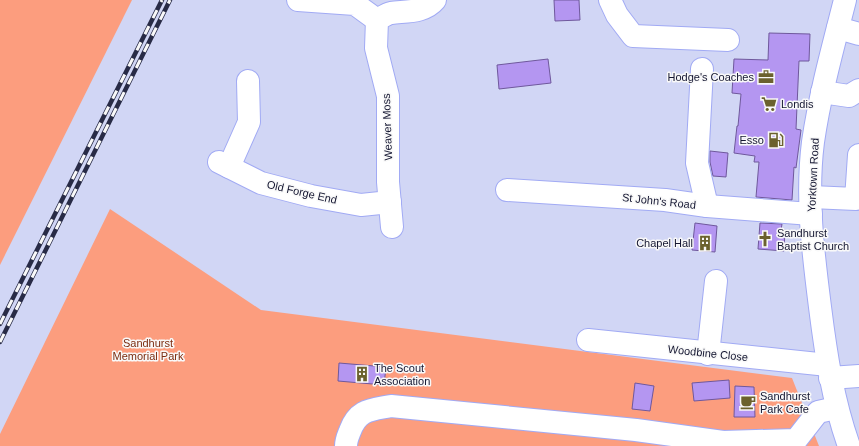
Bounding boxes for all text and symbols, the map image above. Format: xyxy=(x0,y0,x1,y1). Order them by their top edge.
office icon: Hodge's Coaches xyxy=(757,68,775,86)
place label: Hodge's Coaches xyxy=(668,71,754,83)
street label: Weaver Moss xyxy=(380,93,394,161)
supermarket icon: Londis xyxy=(760,95,778,113)
place label: Londis xyxy=(781,98,814,110)
fuel station icon: Esso xyxy=(767,131,785,149)
place label: Esso xyxy=(740,134,764,146)
street label: Yorktown Road xyxy=(805,138,821,212)
street label: Old Forge End xyxy=(266,178,338,206)
street label: St John's Road xyxy=(621,191,697,211)
place label: Sandhurst Baptist Church xyxy=(777,227,849,252)
church icon: Sandhurst Baptist Church xyxy=(756,230,774,248)
building icon: Chapel Hall xyxy=(696,234,714,252)
place label: Chapel Hall xyxy=(636,237,693,249)
park label: Sandhurst Memorial Park xyxy=(113,337,184,362)
street label: Woodbine Close xyxy=(667,343,749,363)
place label: The Scout Association xyxy=(374,362,430,387)
building icon: The Scout Association xyxy=(353,365,371,383)
place label: Sandhurst Park Cafe xyxy=(760,390,810,415)
cafe icon: Sandhurst Park Cafe xyxy=(739,393,757,411)

